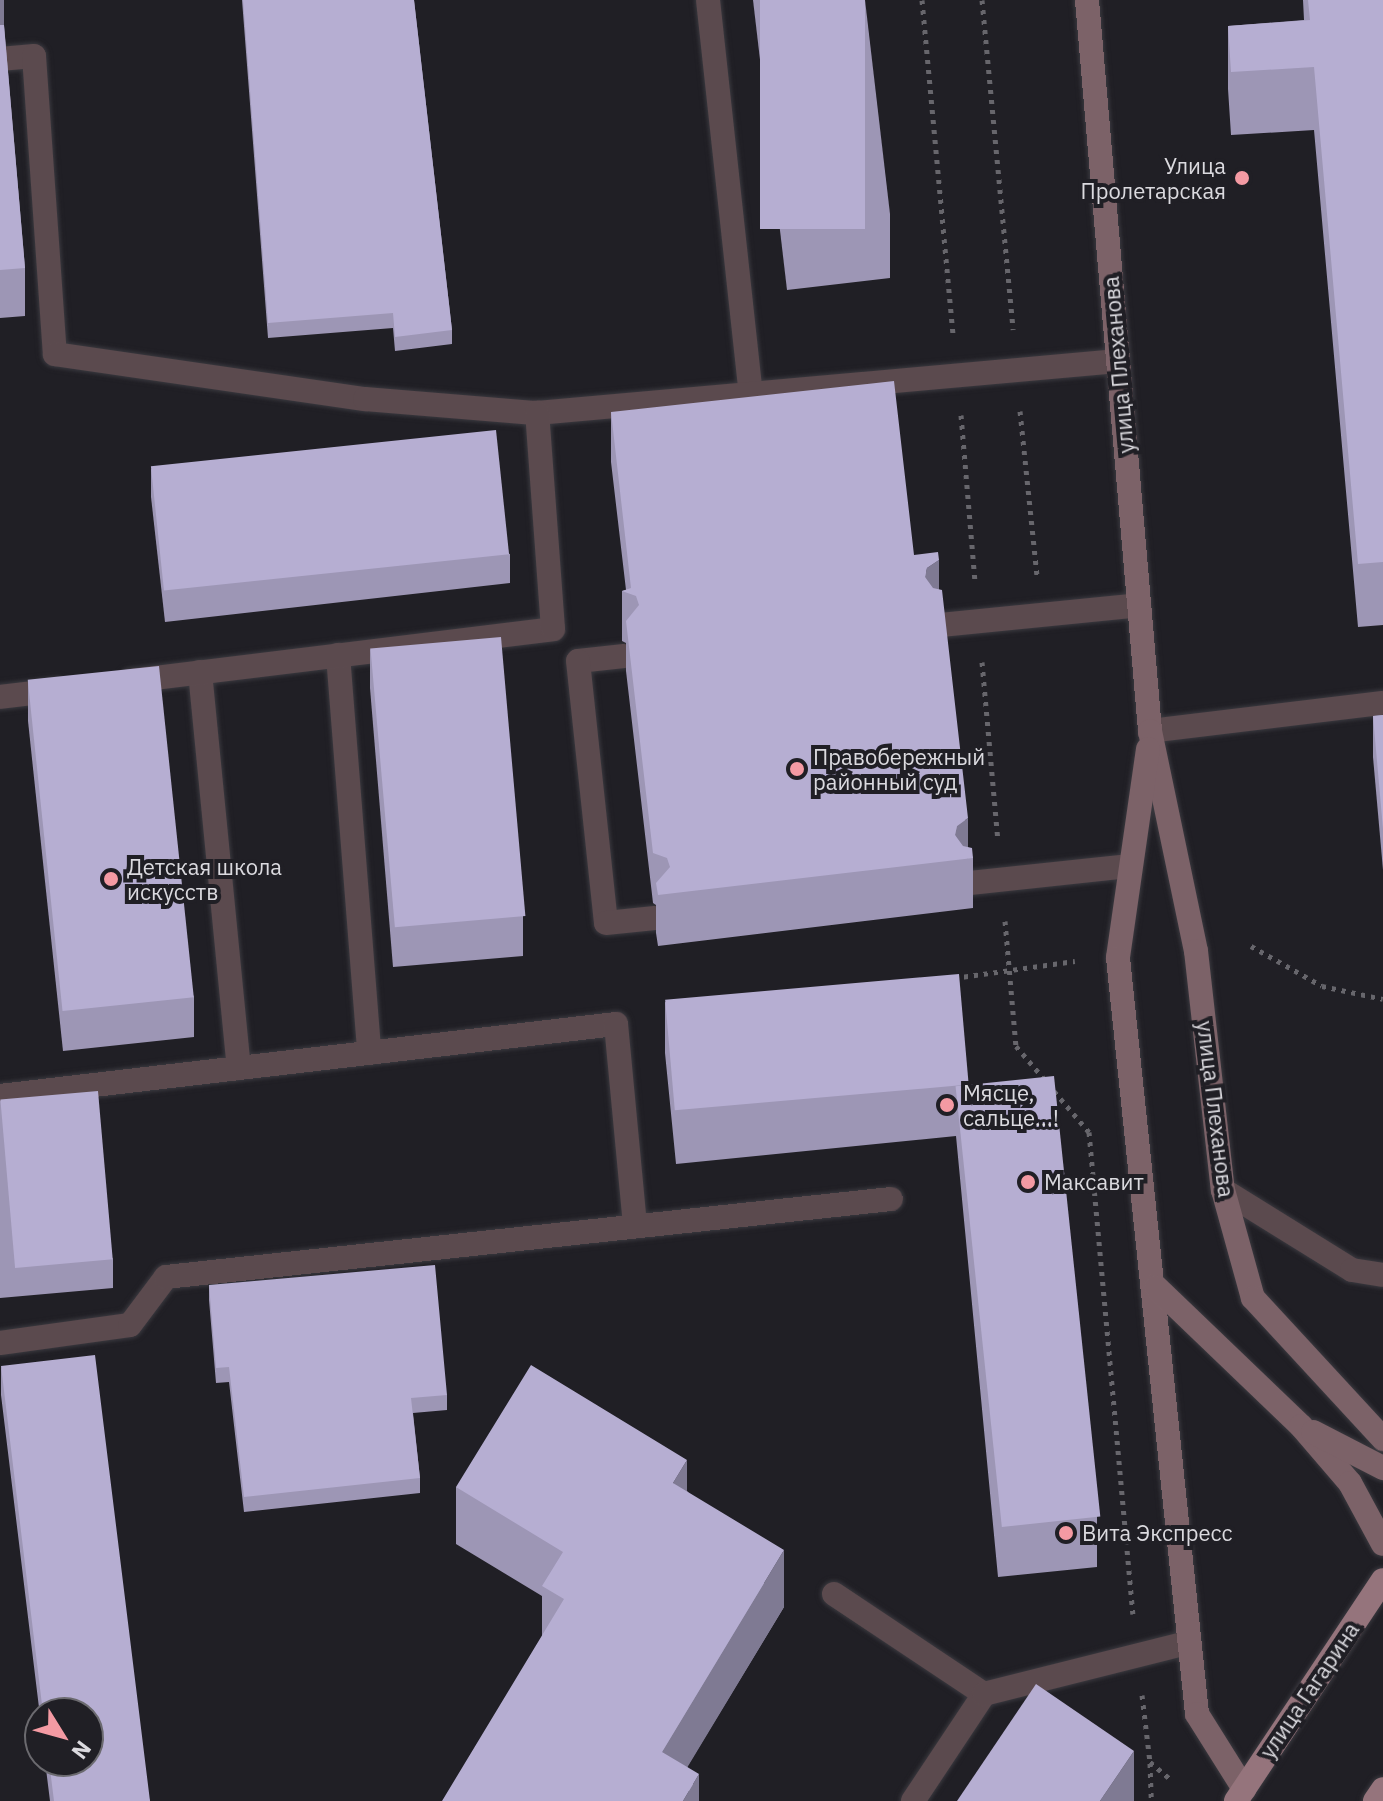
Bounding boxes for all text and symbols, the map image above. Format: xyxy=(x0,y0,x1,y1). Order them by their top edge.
place label: Улица Пролетарская xyxy=(1080,152,1226,204)
marker: Улица Пролетарская xyxy=(1233,169,1251,187)
street label: улица Плеханова xyxy=(1097,275,1139,455)
place label: Правобережный районный суд xyxy=(813,743,985,794)
marker: Правобережный районный суд xyxy=(788,760,806,778)
place label: Детская школа искусств xyxy=(127,853,282,904)
marker: Детская школа искусств xyxy=(102,870,120,888)
street label: улица Плеханова xyxy=(1192,1019,1240,1199)
place label: Мясце, сальце...! xyxy=(963,1079,1059,1130)
marker: Мясце, сальце...! xyxy=(938,1096,956,1114)
place label: Максавит xyxy=(1044,1169,1144,1195)
marker: Максавит xyxy=(1019,1173,1037,1191)
place label: Вита Экспресс xyxy=(1082,1520,1232,1546)
marker: Вита Экспресс xyxy=(1057,1524,1075,1542)
street label: улица Гагарина xyxy=(1254,1617,1364,1763)
north arrow xyxy=(24,1697,104,1777)
text: N xyxy=(66,1735,98,1766)

